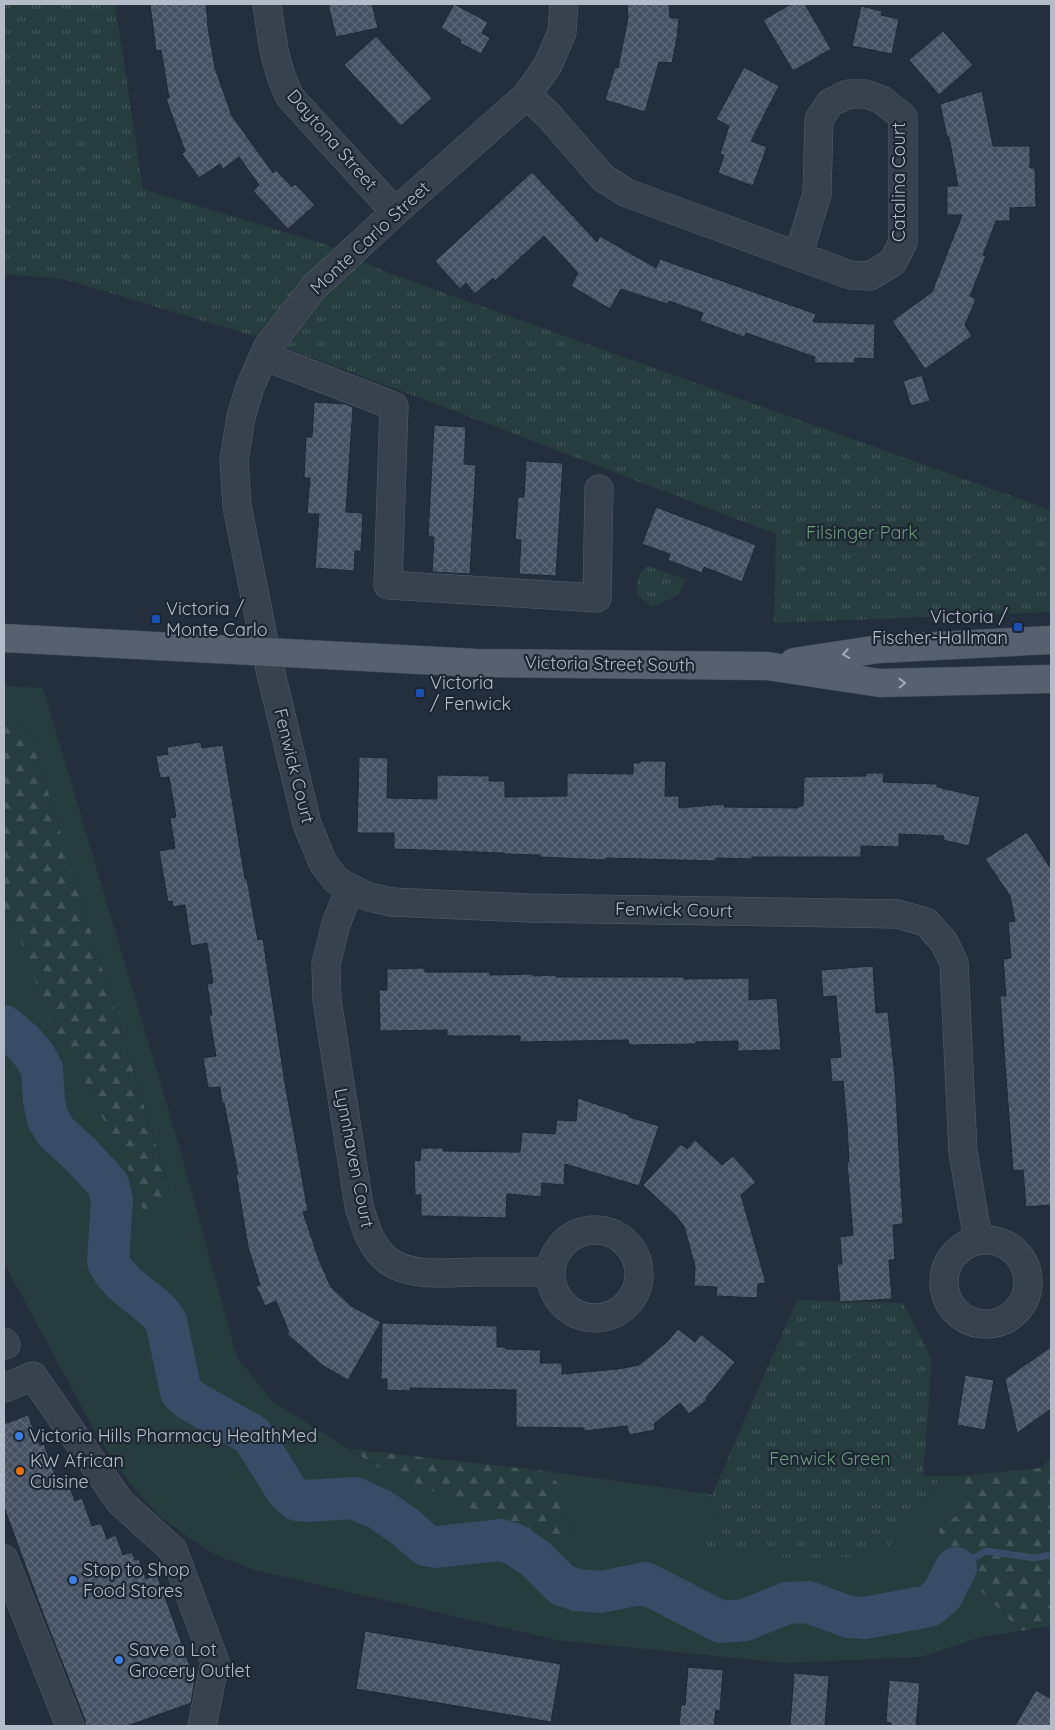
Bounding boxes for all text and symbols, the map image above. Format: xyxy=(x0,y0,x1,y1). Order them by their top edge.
street label: Daytona Street xyxy=(282,84,383,195)
street label: Catalina Court xyxy=(887,122,910,242)
street label: Monte Carlo Street xyxy=(305,176,434,299)
park label: Filsinger Park xyxy=(806,521,918,544)
place label: Victoria / Monte Carlo xyxy=(166,597,268,641)
place label: Victoria / Fischer-Hallman xyxy=(872,605,1009,649)
marker: Victoria / Monte Carlo xyxy=(150,613,162,625)
marker: Victoria / Fischer-Hallman xyxy=(1012,621,1024,633)
one-way arrow xyxy=(841,649,850,659)
street label: Victoria Street South xyxy=(525,651,695,676)
place label: Victoria / Fenwick xyxy=(430,671,511,715)
one-way arrow xyxy=(898,678,906,688)
marker: Victoria / Fenwick xyxy=(414,687,426,699)
street label: Fenwick Court xyxy=(269,706,320,826)
street label: Fenwick Court xyxy=(615,897,733,922)
street label: Lynnhaven Court xyxy=(330,1086,379,1230)
place label: Victoria Hills Pharmacy HealthMed xyxy=(29,1424,317,1447)
marker: Victoria Hills Pharmacy HealthMed xyxy=(13,1430,25,1442)
park label: Fenwick Green xyxy=(769,1447,891,1470)
place label: KW African Cuisine xyxy=(30,1449,124,1493)
marker: KW African Cuisine xyxy=(14,1465,26,1477)
place label: Stop to Shop Food Stores xyxy=(83,1558,190,1602)
marker: Stop to Shop Food Stores xyxy=(67,1574,79,1586)
place label: Save a Lot Grocery Outlet xyxy=(129,1638,251,1682)
marker: Save a Lot Grocery Outlet xyxy=(113,1654,125,1666)

